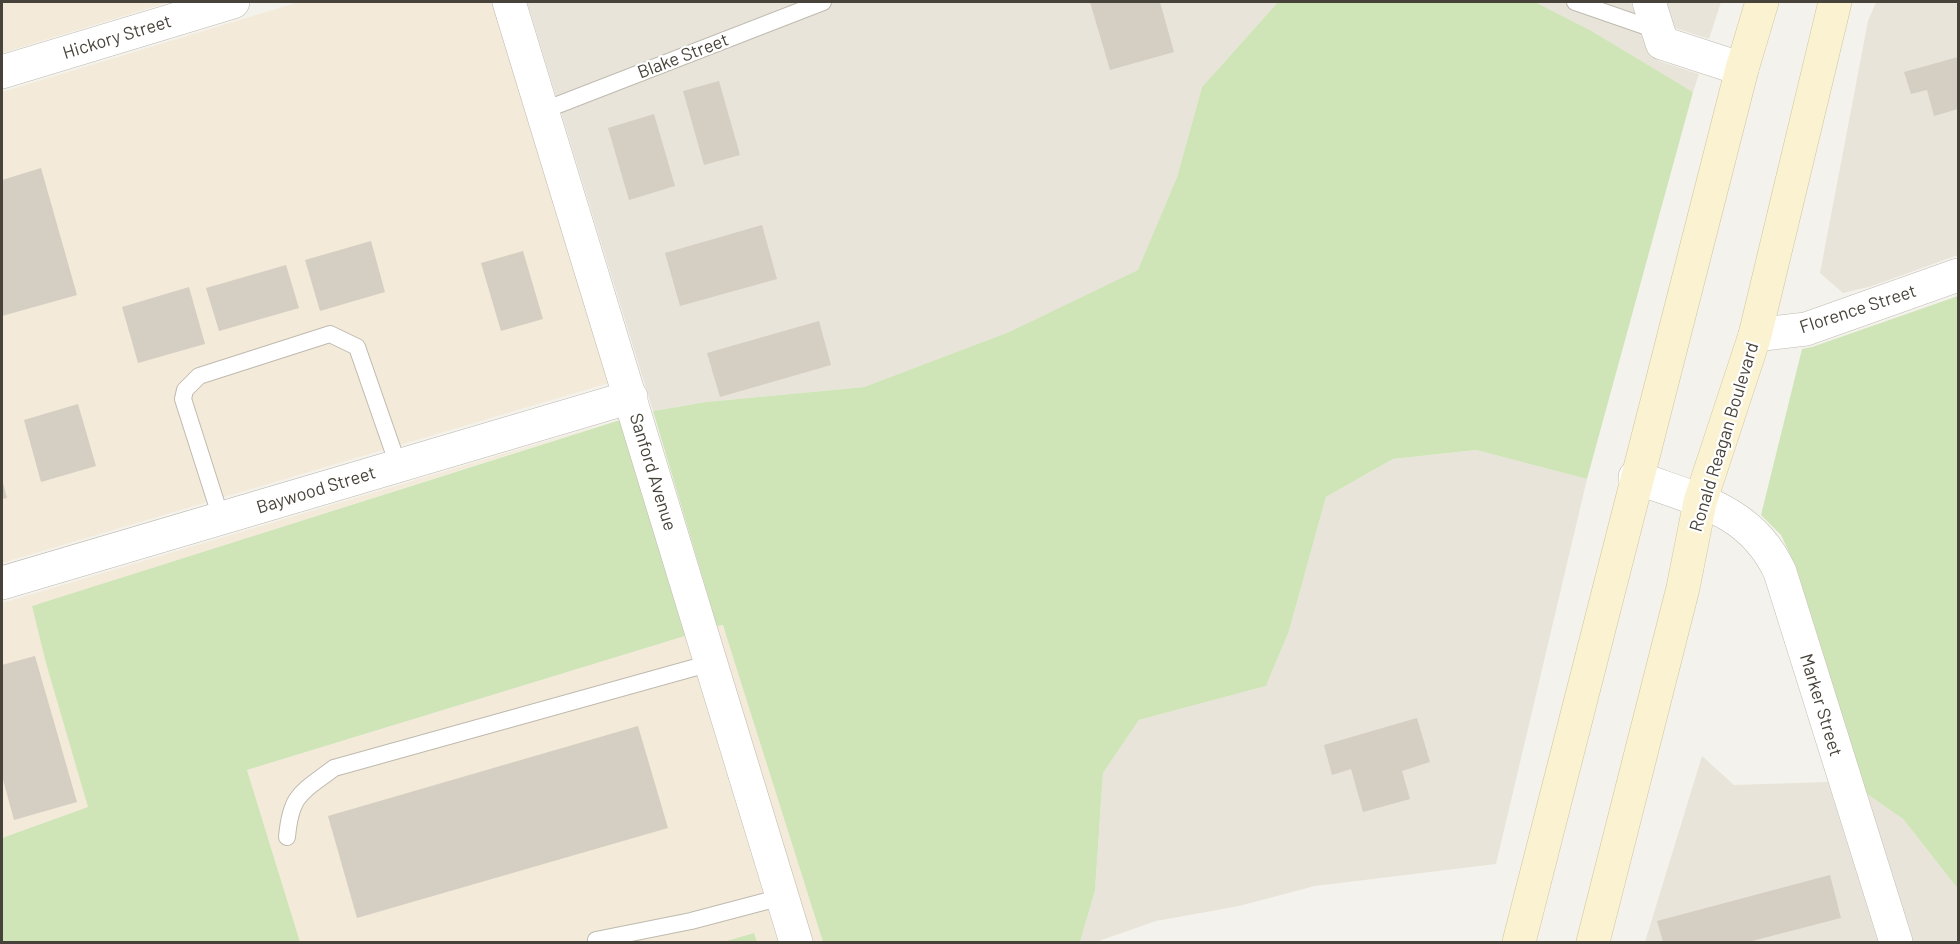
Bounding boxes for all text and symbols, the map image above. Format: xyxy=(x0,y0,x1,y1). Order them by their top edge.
street label: Hickory Street xyxy=(60,10,174,64)
street label: Blake Street xyxy=(634,29,732,83)
street label: Florence Street xyxy=(1797,280,1919,338)
street label: Ronald Reagan Boulevard xyxy=(1685,340,1763,534)
street label: Sanford Avenue xyxy=(625,411,681,533)
street label: Baywood Street xyxy=(254,462,378,518)
street label: Marker Street xyxy=(1795,651,1847,759)

